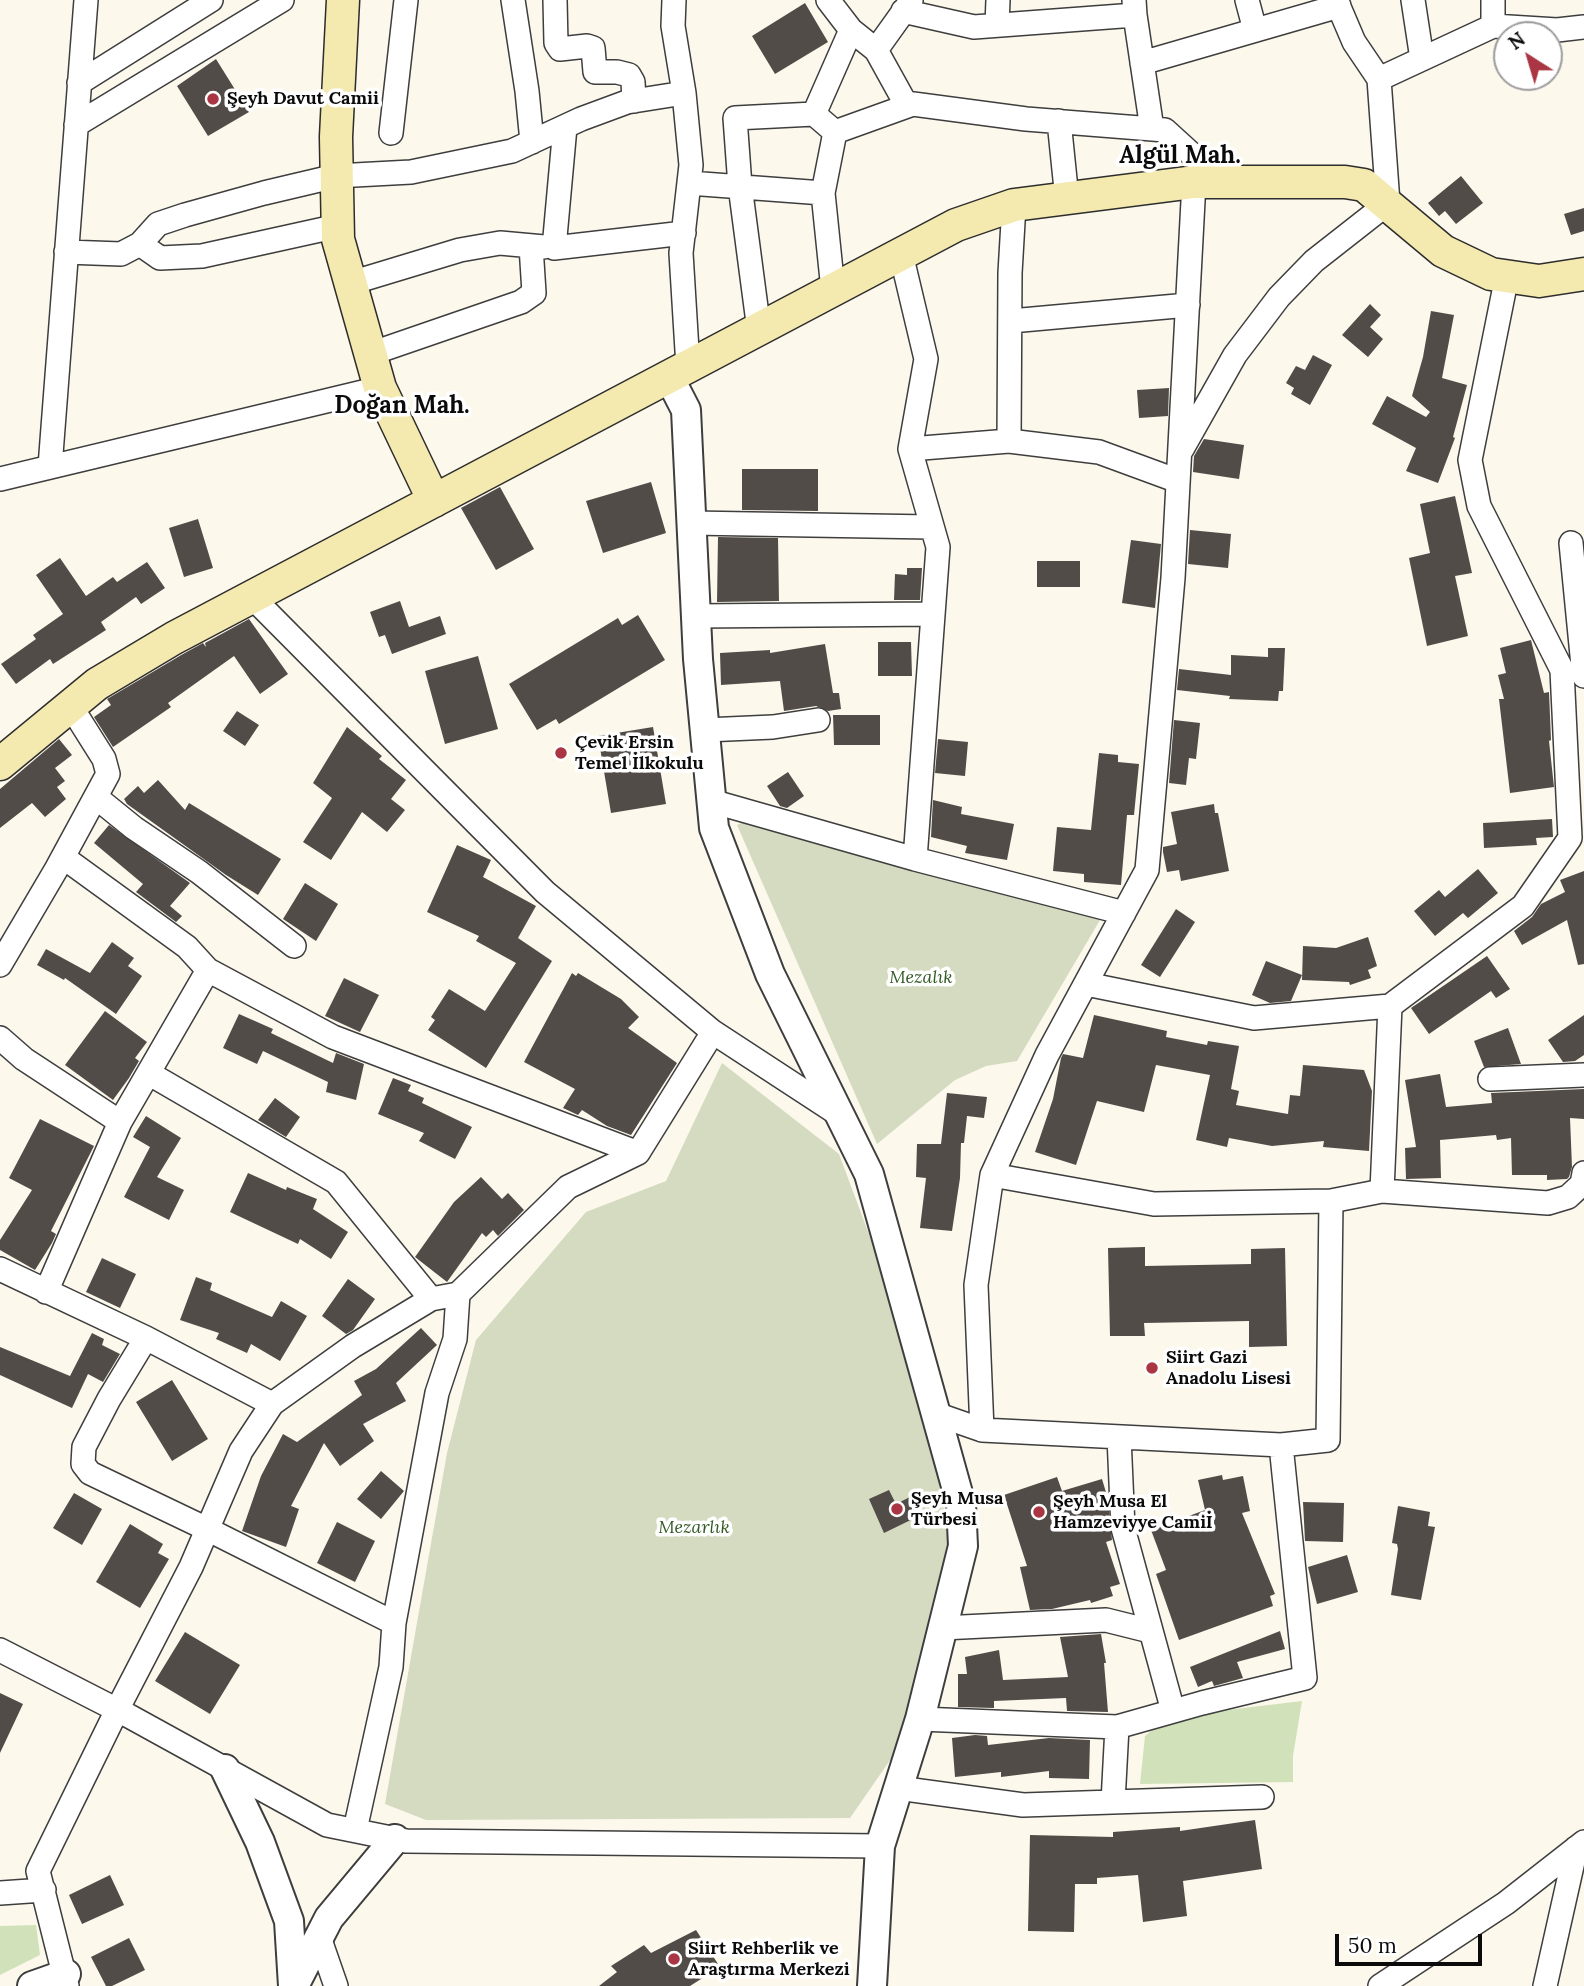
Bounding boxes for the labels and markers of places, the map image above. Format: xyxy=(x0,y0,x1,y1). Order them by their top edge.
place label: Şeyh Davut Camii xyxy=(227,88,379,110)
marker: Şeyh Davut Camii xyxy=(205,91,221,107)
place label: Çevik Ersin Temel İlkokulu xyxy=(575,732,704,774)
marker: Çevik Ersin Temel İlkokulu xyxy=(553,745,569,761)
place label: Siirt Gazi Anadolu Lisesi xyxy=(1166,1347,1291,1390)
marker: Siirt Gazi Anadolu Lisesi xyxy=(1144,1360,1160,1376)
place label: Şeyh Musa Türbesi xyxy=(911,1488,1003,1530)
place label: Şeyh Musa El Hamzeviyye Camiİ xyxy=(1053,1491,1213,1534)
marker: Şeyh Musa Türbesi xyxy=(889,1501,905,1517)
marker: Şeyh Musa El Hamzeviyye Camiİ xyxy=(1031,1504,1047,1520)
place label: Siirt Rehberlik ve Araştırma Merkezi xyxy=(688,1938,850,1980)
marker: Siirt Rehberlik ve Araştırma Merkezi xyxy=(666,1951,682,1967)

